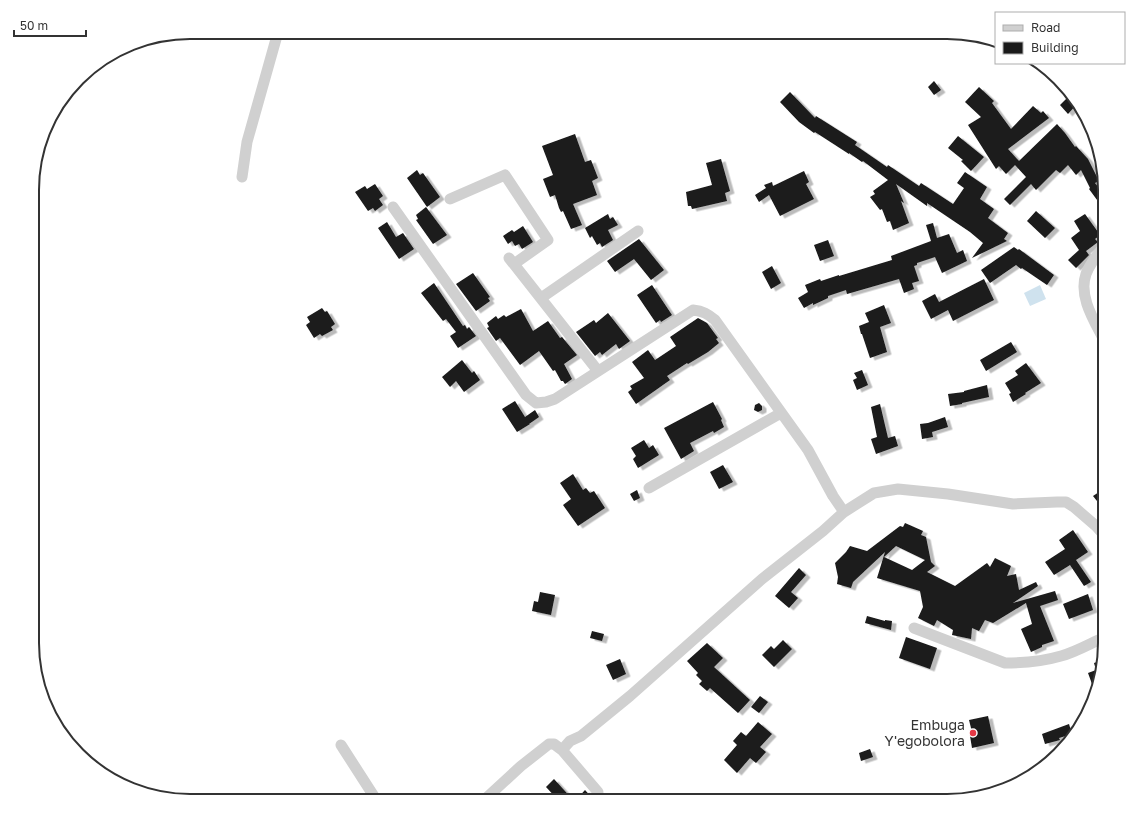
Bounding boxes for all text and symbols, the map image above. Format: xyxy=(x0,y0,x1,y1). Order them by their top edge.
scale bar xyxy=(14,12,86,38)
legend xyxy=(995,12,1125,64)
text: 50 m xyxy=(20,18,48,33)
text: Road xyxy=(1031,20,1060,35)
text: Building xyxy=(1031,40,1079,55)
place label: Embuga Y'egobolora xyxy=(885,716,965,749)
marker: Embuga Y'egobolora xyxy=(968,728,978,738)

